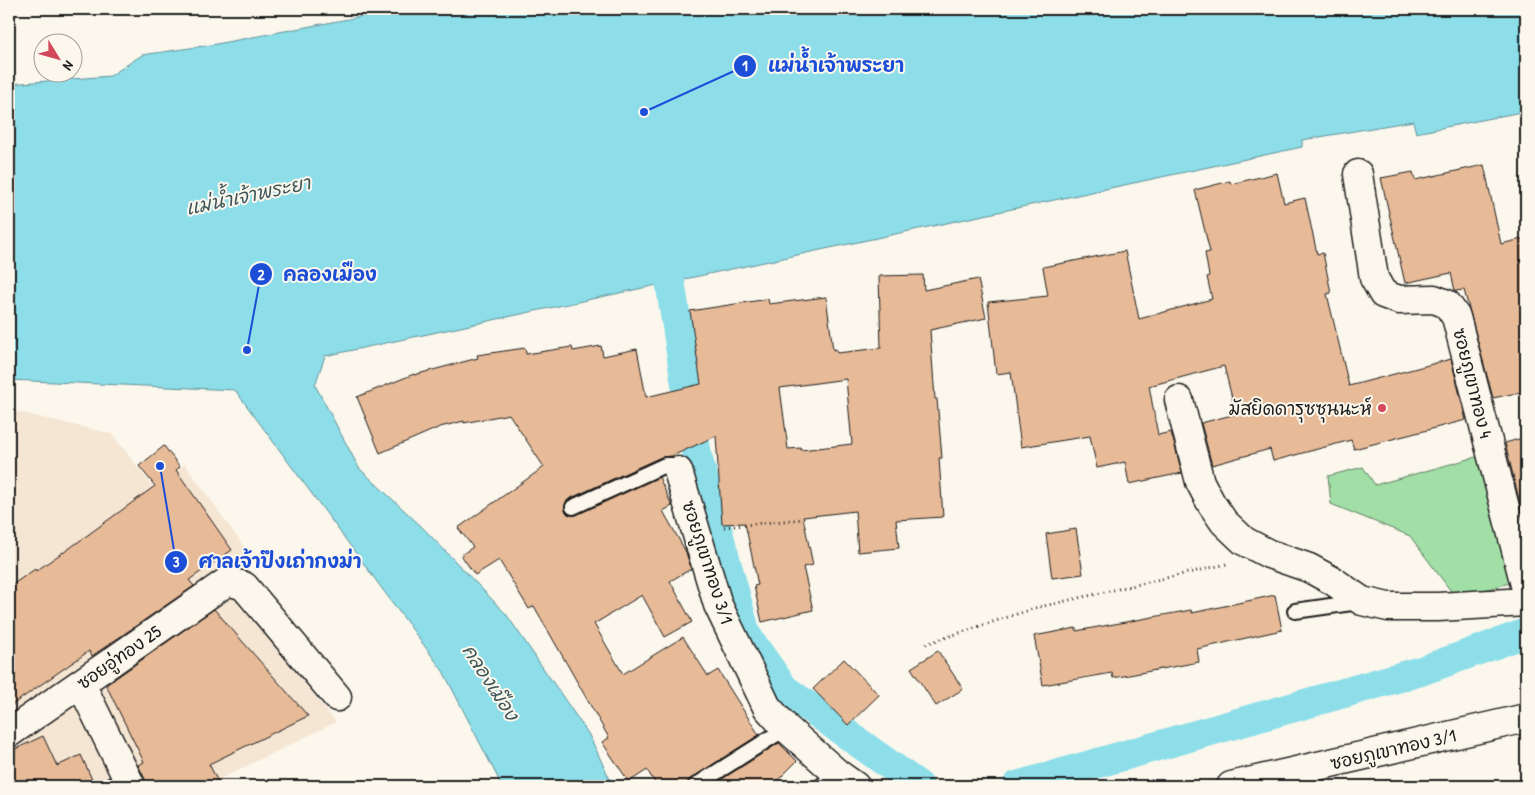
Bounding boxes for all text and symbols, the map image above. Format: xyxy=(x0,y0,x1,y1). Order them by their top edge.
north arrow xyxy=(32,32,82,82)
text: แม่น้ำเจ้าพระยา xyxy=(768,46,904,78)
callout: แม่น้ำเจ้าพระยา xyxy=(733,49,914,83)
text: 1 xyxy=(742,55,748,76)
text: N xyxy=(59,57,79,75)
water label: แม่น้ำเจ้าพระยา xyxy=(183,165,314,221)
callout: คลองเมือง xyxy=(249,257,387,291)
text: คลองเมือง xyxy=(283,261,377,287)
text: 2 xyxy=(257,264,265,285)
street label: ซอยภูเขาทอง 4 xyxy=(1445,325,1499,441)
place label: มัสยิดดารุซซุนนะห์ xyxy=(1228,396,1372,423)
marker: มัสยิดดารุซซุนนะห์ xyxy=(1376,402,1388,414)
street label: ซอยภูเขาทอง 3/1 xyxy=(674,497,740,627)
callout: ศาลเจ้าปึงเถ่ากงม่า xyxy=(164,545,372,579)
text: ศาลเจ้าปึงเถ่ากงม่า xyxy=(198,548,362,574)
text: 3 xyxy=(173,551,180,572)
street label: ซอยอู่ทอง 25 xyxy=(72,619,168,697)
water label: คลองเมือง xyxy=(457,639,526,727)
street label: ซอยภูเขาทอง 3/1 xyxy=(1328,722,1459,778)

